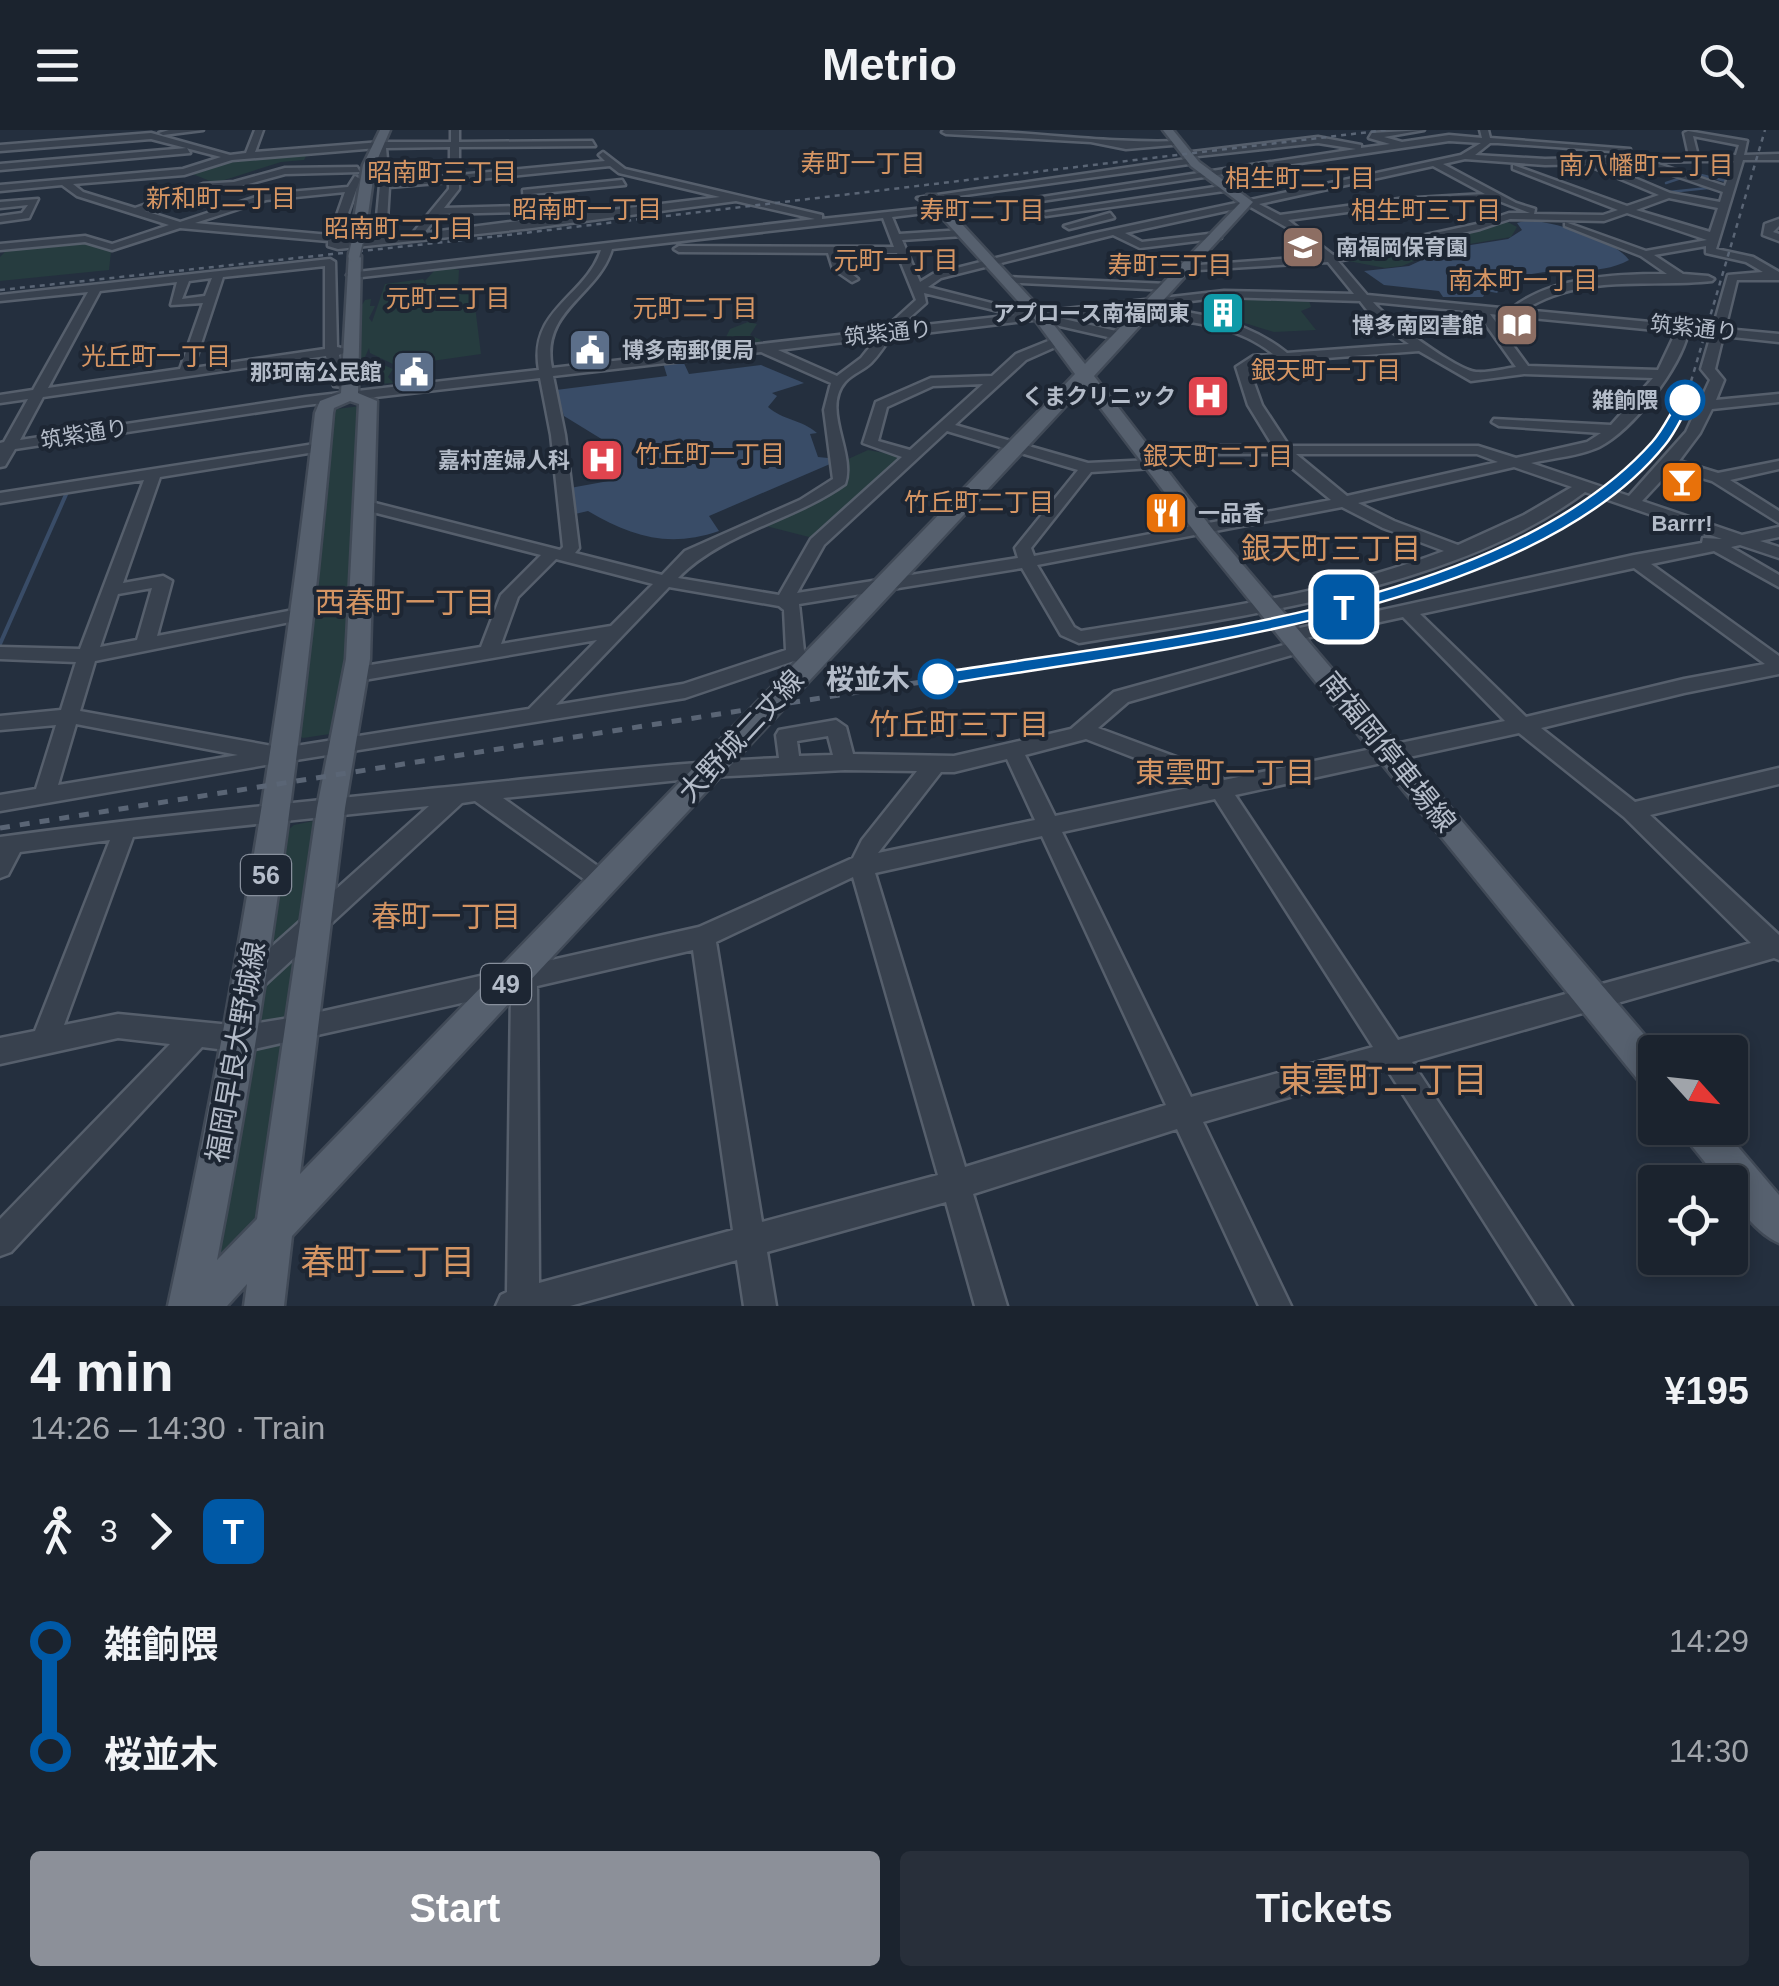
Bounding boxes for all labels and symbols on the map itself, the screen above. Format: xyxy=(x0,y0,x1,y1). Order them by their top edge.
district label: 寿町一丁目 xyxy=(800,149,926,177)
district label: 南八幡町二丁目 xyxy=(1558,151,1734,179)
district label: 昭南町三丁目 xyxy=(367,158,517,186)
district label: 相生町二丁目 xyxy=(1225,164,1375,192)
district label: 新和町二丁目 xyxy=(146,184,296,212)
district label: 昭南町一丁目 xyxy=(512,195,662,223)
district label: 寿町二丁目 xyxy=(919,196,1045,224)
district label: 相生町三丁目 xyxy=(1351,196,1501,224)
district label: 昭南町二丁目 xyxy=(324,214,474,242)
school or university icon: 南福岡保育園 xyxy=(1280,224,1326,270)
place label: 南福岡保育園 xyxy=(1336,235,1468,260)
district label: 元町一丁目 xyxy=(833,246,959,274)
district label: 寿町三丁目 xyxy=(1107,251,1233,279)
district label: 南本町一丁目 xyxy=(1448,266,1598,294)
district label: 元町三丁目 xyxy=(385,284,511,312)
building icon: アプロース南福岡東 xyxy=(1200,290,1246,336)
district label: 元町二丁目 xyxy=(632,294,758,322)
place label: アプロース南福岡東 xyxy=(993,301,1190,326)
library icon: 博多南図書館 xyxy=(1494,302,1540,348)
street label: 筑紫通り xyxy=(1649,311,1739,345)
place label: 博多南図書館 xyxy=(1352,313,1484,338)
street label: 筑紫通り xyxy=(843,316,933,350)
public building icon: 博多南郵便局 xyxy=(567,327,613,373)
place label: 博多南郵便局 xyxy=(622,338,754,363)
district label: 光丘町一丁目 xyxy=(81,342,231,370)
public building icon: 那珂南公民館 xyxy=(391,349,437,395)
district label: 銀天町一丁目 xyxy=(1251,356,1401,384)
place label: 那珂南公民館 xyxy=(250,360,382,385)
hospital icon: くまクリニック xyxy=(1185,373,1231,419)
marker: 雑餉隈 xyxy=(1666,381,1704,419)
place label: くまクリニック xyxy=(1022,384,1176,409)
place label: 雑餉隈 xyxy=(1592,388,1658,413)
street label: 筑紫通り xyxy=(39,415,129,453)
hospital icon: 嘉村産婦人科 xyxy=(579,437,625,483)
district label: 竹丘町一丁目 xyxy=(635,440,785,468)
district label: 銀天町二丁目 xyxy=(1143,442,1293,470)
place label: 嘉村産婦人科 xyxy=(438,448,570,473)
bar icon: Barrr! xyxy=(1659,459,1705,505)
district label: 竹丘町二丁目 xyxy=(904,488,1054,516)
restaurant icon: 一品香 xyxy=(1143,490,1189,536)
place label: 一品香 xyxy=(1198,501,1264,526)
place label: Barrr! xyxy=(1651,511,1713,536)
district label: 銀天町三丁目 xyxy=(1241,532,1421,565)
line badge: T xyxy=(1312,574,1376,640)
district label: 西春町一丁目 xyxy=(315,586,495,619)
marker: 桜並木 xyxy=(919,660,957,698)
street label: 大野城二丈線 xyxy=(672,664,810,808)
place label: 桜並木 xyxy=(826,664,910,695)
street label: 南福岡停車場線 xyxy=(1314,666,1462,838)
district label: 竹丘町三丁目 xyxy=(869,708,1049,741)
district label: 東雲町一丁目 xyxy=(1135,756,1315,789)
road number: 56 xyxy=(241,855,291,895)
district label: 春町一丁目 xyxy=(371,900,521,933)
street label: 福岡早良大野城線 xyxy=(201,939,271,1165)
road number: 49 xyxy=(481,964,531,1004)
north arrow xyxy=(1638,1035,1748,1145)
district label: 東雲町二丁目 xyxy=(1278,1060,1488,1099)
district label: 春町二丁目 xyxy=(300,1242,476,1281)

